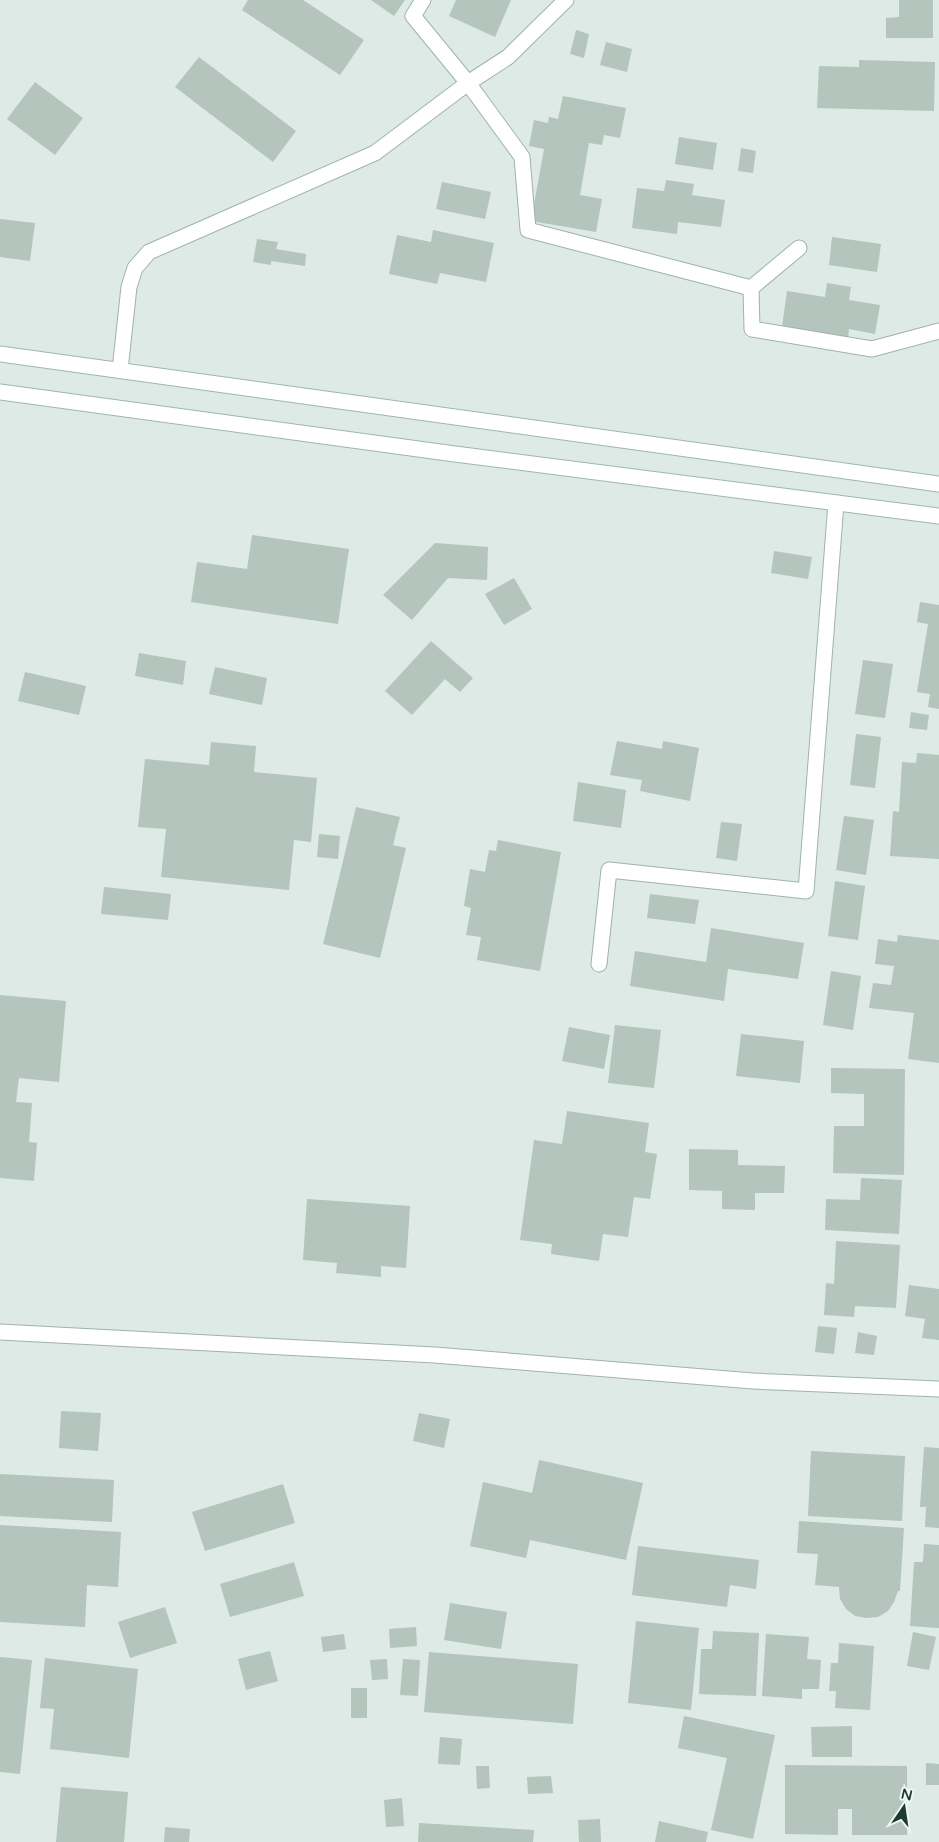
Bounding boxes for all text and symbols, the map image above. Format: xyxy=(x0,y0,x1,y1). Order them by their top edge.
north arrow xyxy=(879,1782,929,1832)
text: N xyxy=(899,1785,914,1804)

